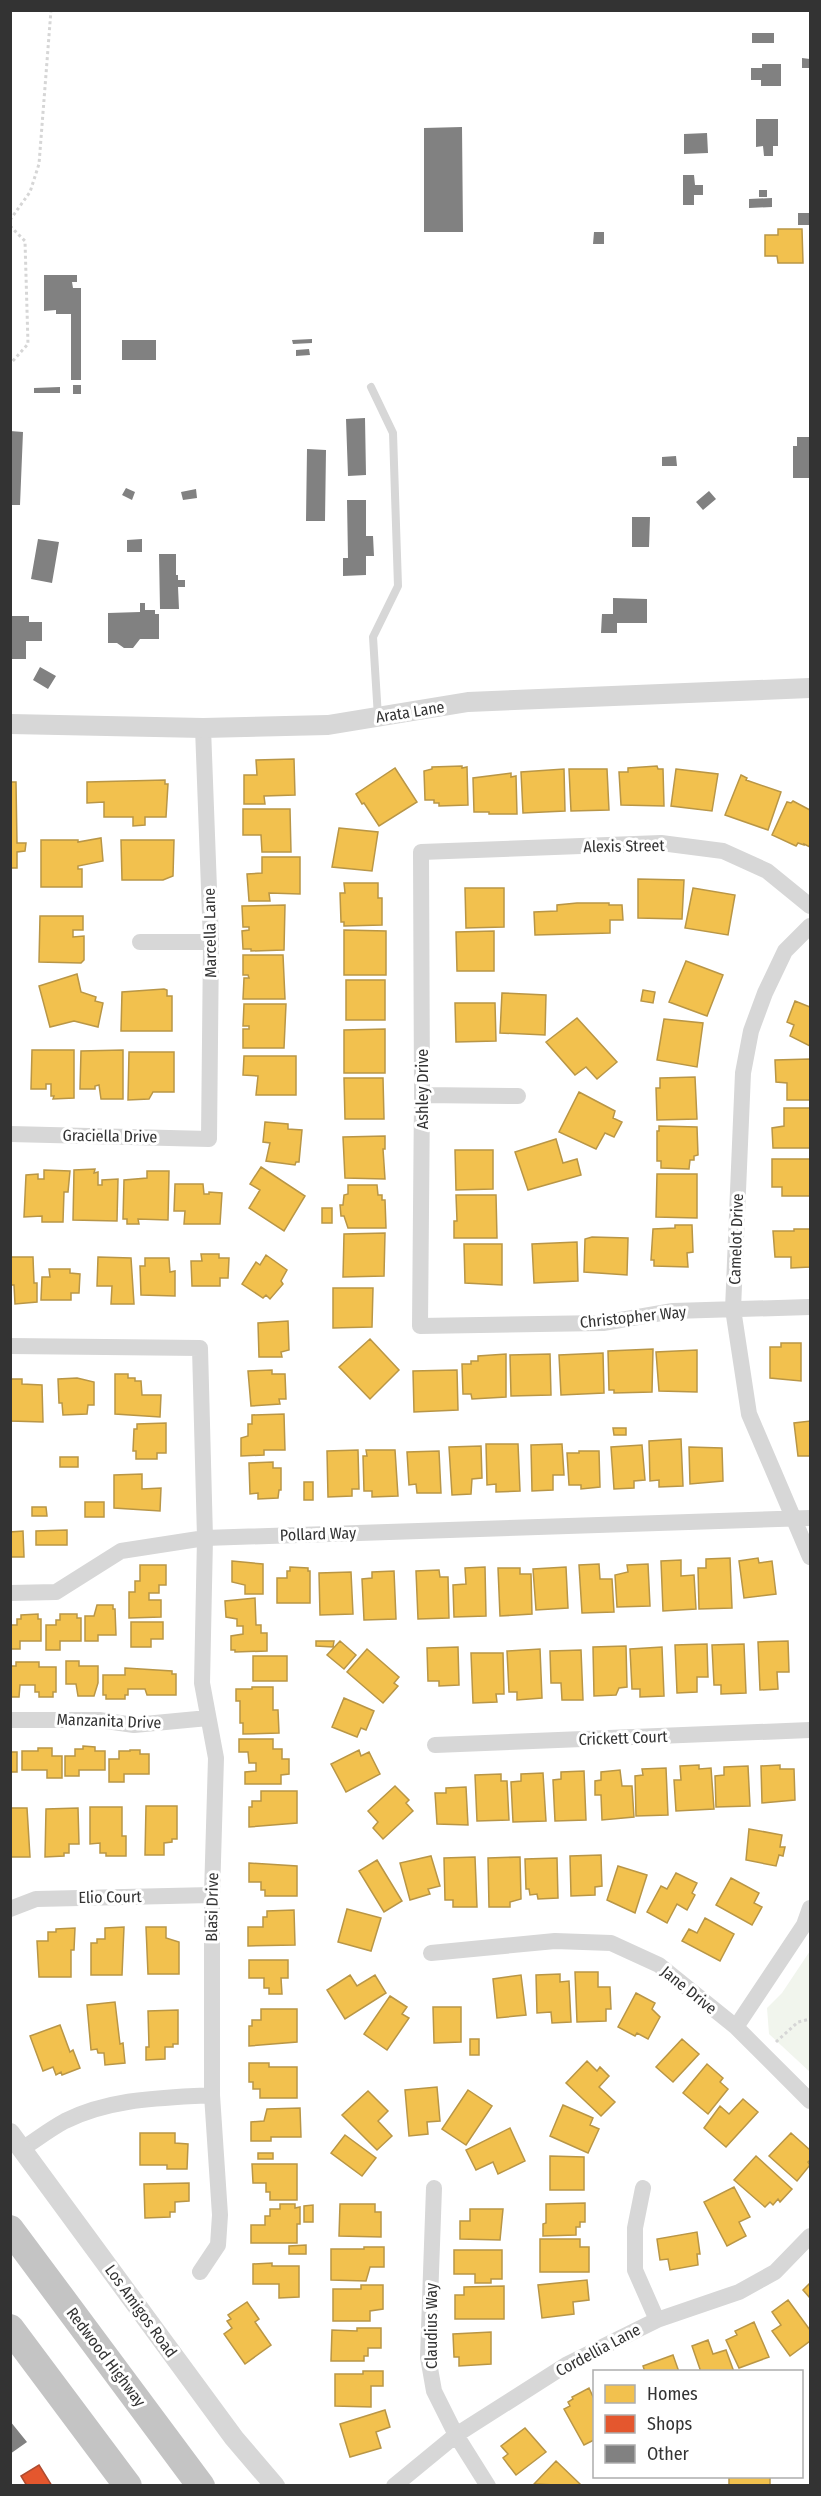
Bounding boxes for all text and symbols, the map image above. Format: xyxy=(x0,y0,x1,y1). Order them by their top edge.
street label: Arata Lane xyxy=(374,697,446,727)
street label: Alexis Street xyxy=(583,836,666,856)
street label: Marcella Lane xyxy=(200,888,220,978)
street label: Ashley Drive xyxy=(413,1049,432,1129)
street label: Graciella Drive xyxy=(62,1126,158,1146)
street label: Camelot Drive xyxy=(725,1193,747,1285)
street label: Christopher Way xyxy=(579,1302,688,1332)
street label: Pollard Way xyxy=(280,1523,357,1545)
street label: Manzanita Drive xyxy=(56,1710,162,1732)
street label: Crickett Court xyxy=(578,1727,669,1749)
street label: Blasi Drive xyxy=(202,1872,222,1942)
street label: Elio Court xyxy=(78,1887,143,1907)
street label: Jane Drive xyxy=(657,1962,721,2018)
street label: Los Amigos Road xyxy=(101,2261,181,2361)
street label: Claudius Way xyxy=(422,2282,441,2369)
street label: Redwood Highway xyxy=(63,2304,150,2411)
street label: Cordellia Lane xyxy=(552,2320,644,2380)
legend xyxy=(593,2370,803,2478)
text: Homes xyxy=(647,2383,698,2405)
text: Shops xyxy=(647,2413,692,2435)
text: Other xyxy=(647,2443,690,2465)

